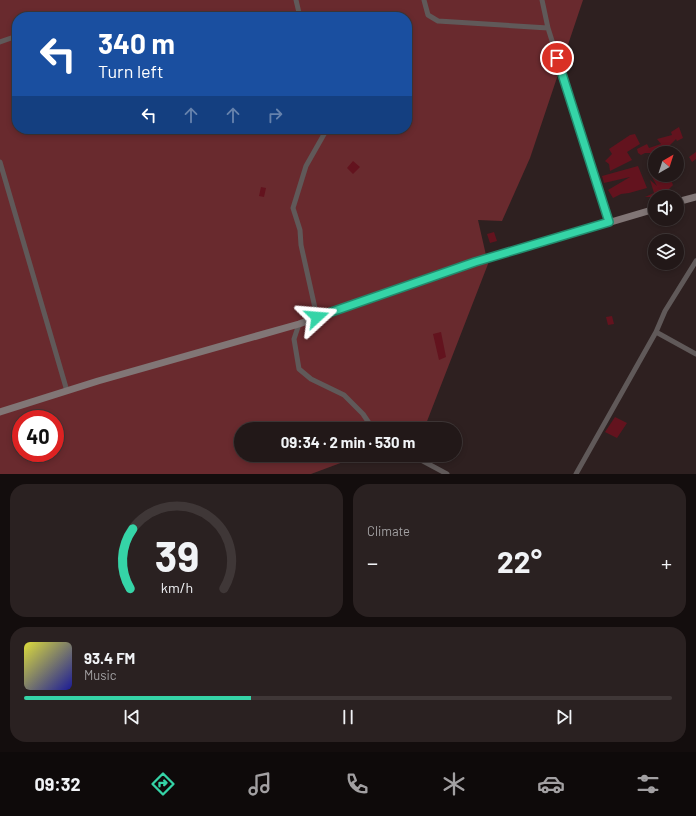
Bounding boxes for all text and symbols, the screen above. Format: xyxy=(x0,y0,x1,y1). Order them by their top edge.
text: 340 m xyxy=(98,26,175,60)
icon: left xyxy=(32,28,84,80)
pin xyxy=(540,41,574,75)
icon: arrive xyxy=(546,47,568,69)
text: Turn left xyxy=(98,60,164,82)
icon: left xyxy=(138,104,160,126)
icon: ahead xyxy=(180,104,202,126)
icon: ahead xyxy=(222,104,244,126)
icon: right xyxy=(264,104,286,126)
north arrow xyxy=(648,146,684,182)
map controls xyxy=(648,146,684,270)
button: sound xyxy=(648,190,684,226)
button: layers xyxy=(648,234,684,270)
position arrow xyxy=(296,296,338,338)
speed limit sign: 40 xyxy=(12,410,64,462)
text: 09:34 · 2 min · 530 m xyxy=(281,433,415,451)
text: Climate xyxy=(367,523,410,539)
text: 39 xyxy=(154,529,199,579)
text: 22° xyxy=(497,543,542,579)
text: − xyxy=(367,549,378,575)
text: + xyxy=(661,549,672,575)
text: km/h xyxy=(160,578,193,595)
text: 93.4 FM xyxy=(84,649,135,667)
text: Music xyxy=(84,667,117,683)
icon: previous xyxy=(121,706,143,728)
icon: pause xyxy=(337,706,359,728)
icon: next xyxy=(553,706,575,728)
icon: directions xyxy=(149,770,177,798)
icon: music xyxy=(246,770,274,798)
icon: phone xyxy=(343,770,371,798)
icon: climate xyxy=(440,770,468,798)
icon: car xyxy=(537,770,565,798)
icon: filters xyxy=(634,770,662,798)
text: 09:32 xyxy=(34,773,81,795)

